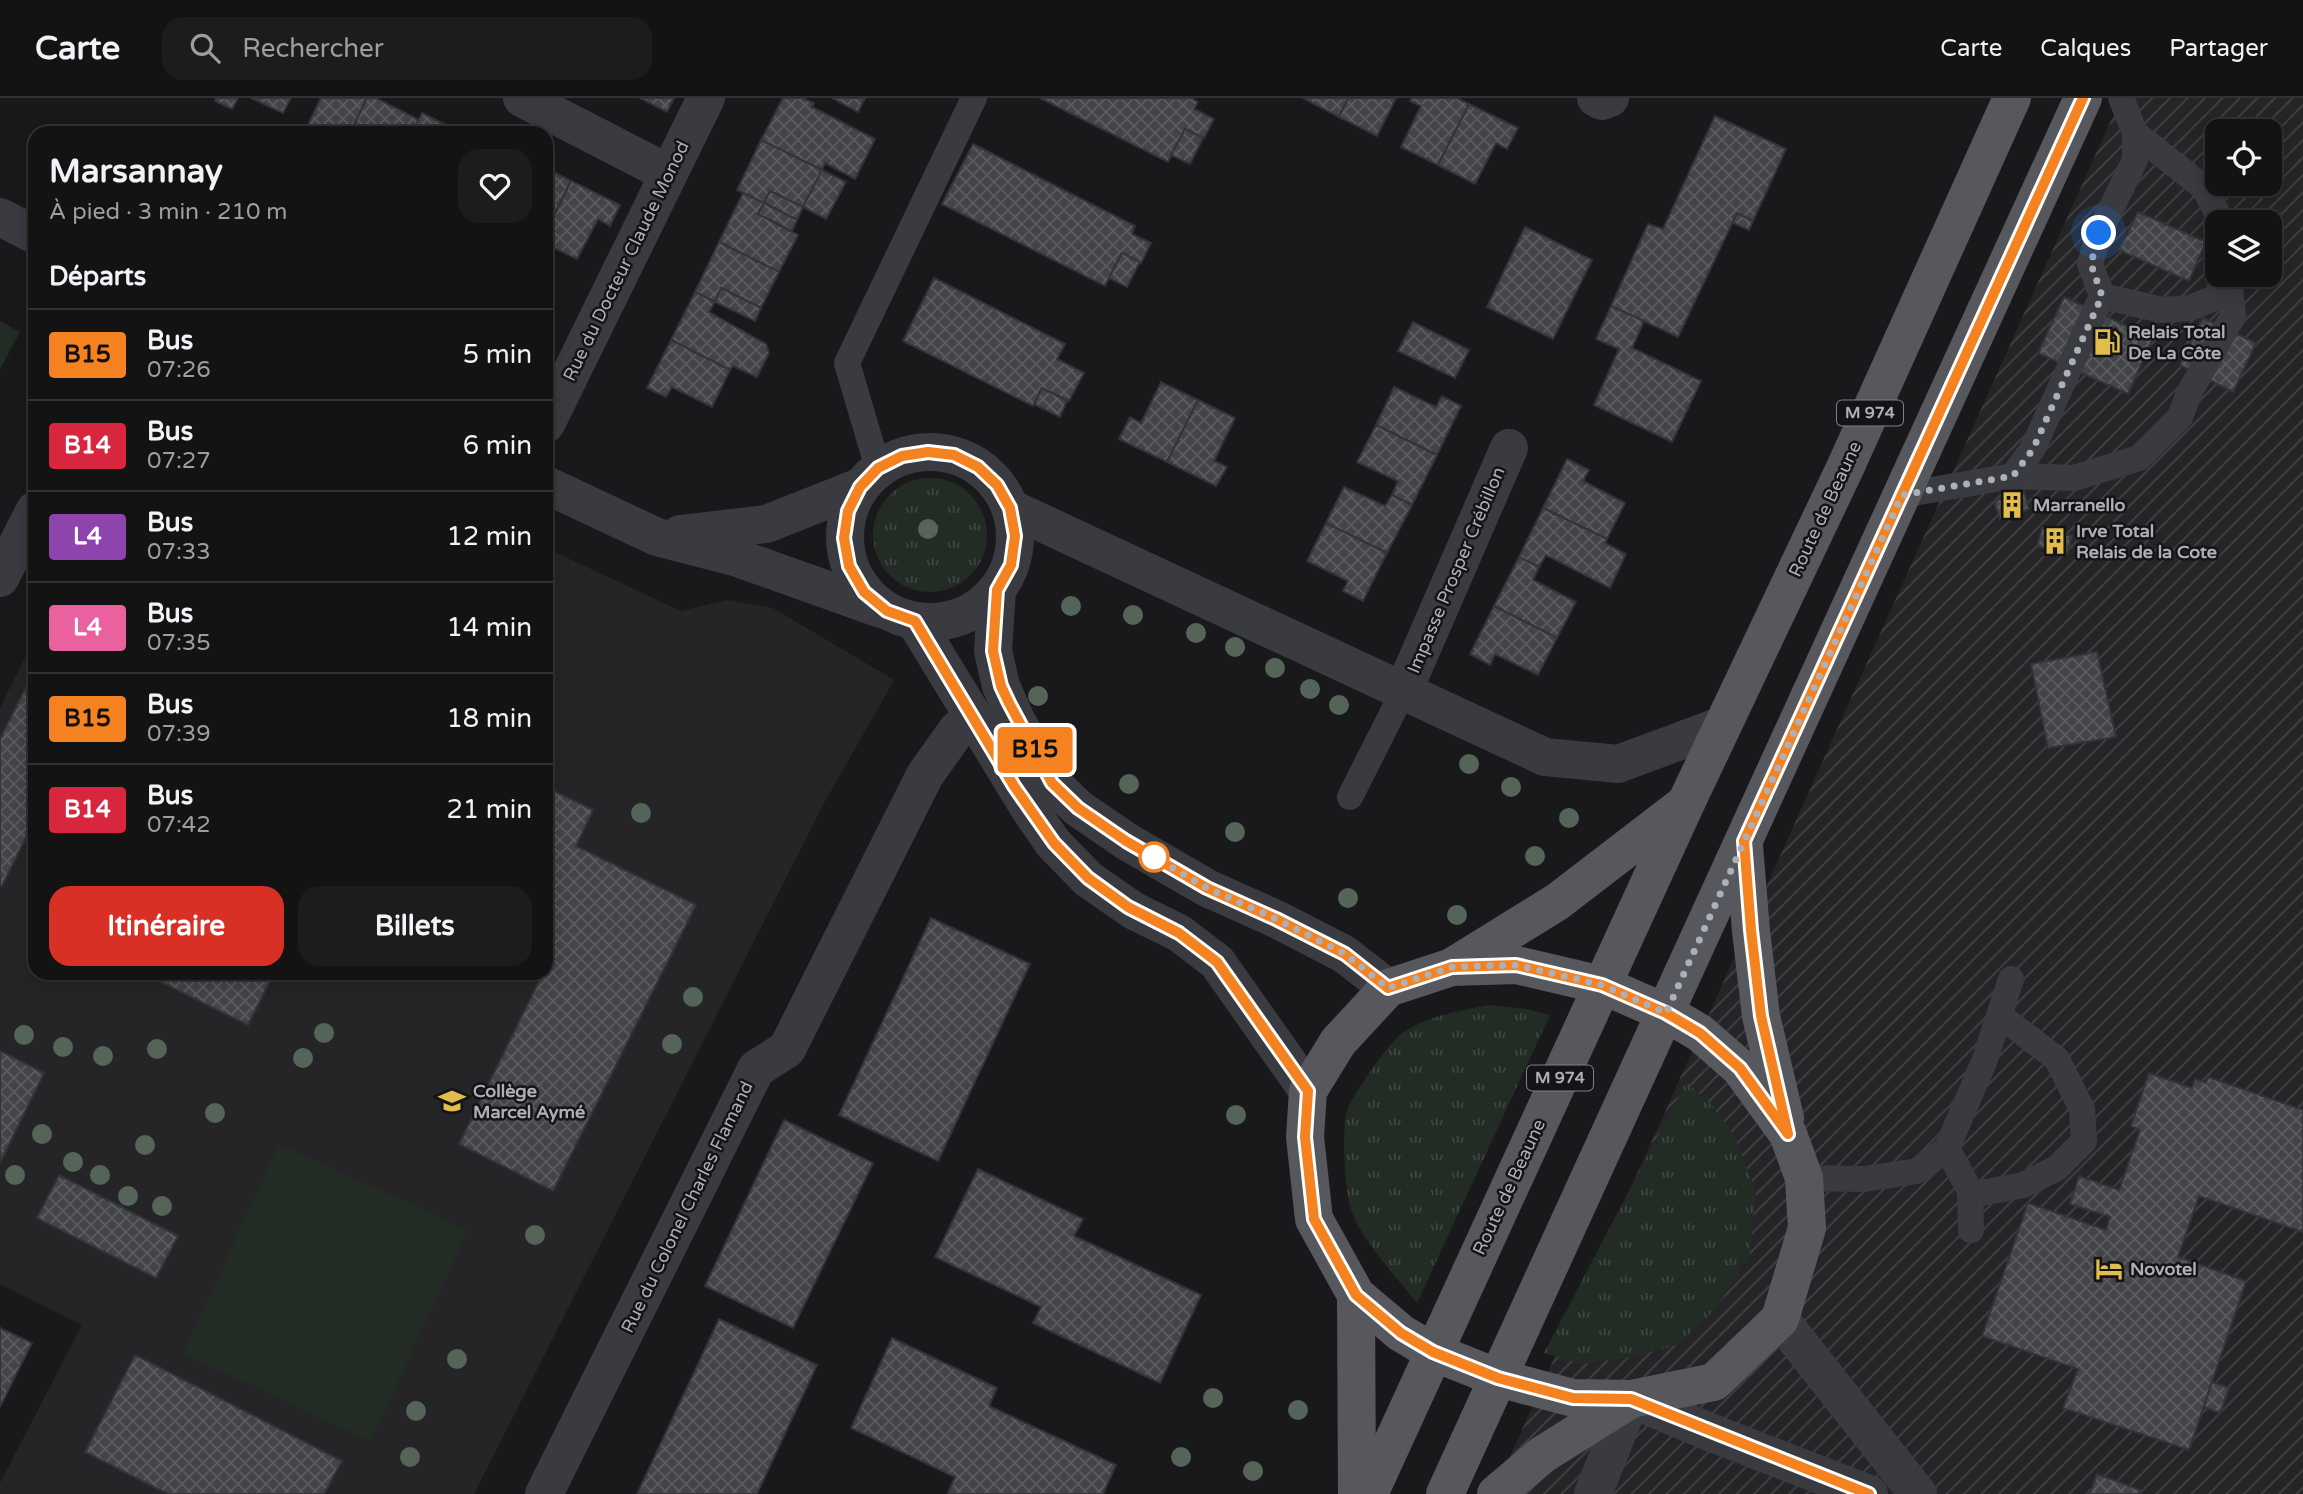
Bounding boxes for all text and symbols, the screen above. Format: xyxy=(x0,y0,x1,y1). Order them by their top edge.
search box xyxy=(162,17,652,80)
text: Carte xyxy=(35,29,120,68)
icon: search xyxy=(186,29,224,67)
text: Rechercher xyxy=(242,33,384,64)
text: Carte xyxy=(1940,34,2002,63)
text: Calques xyxy=(2040,34,2131,63)
text: Partager xyxy=(2169,34,2268,63)
map controls xyxy=(2205,119,2282,287)
button: locate xyxy=(2205,119,2282,196)
street label: Rue du Docteur Claude Monod xyxy=(558,137,694,385)
button: heart xyxy=(458,149,532,223)
text: Marsannay xyxy=(49,152,223,191)
text: À pied · 3 min · 210 m xyxy=(49,198,288,226)
button: layers xyxy=(2205,210,2282,287)
your location xyxy=(2081,215,2116,250)
text: Départs xyxy=(49,261,146,292)
place label: Relais Total De La Côte xyxy=(2128,321,2226,364)
text: Bus xyxy=(147,325,193,356)
fuel station icon: Relais Total De La Côte xyxy=(2092,327,2122,357)
text: 5 min xyxy=(463,339,532,370)
text: B15 xyxy=(64,340,111,369)
text: 07:26 xyxy=(147,356,211,384)
road number: M 974 xyxy=(1837,400,1903,426)
text: Bus xyxy=(147,416,193,447)
text: 6 min xyxy=(463,430,532,461)
text: B14 xyxy=(64,431,111,460)
street label: Route de Beaune xyxy=(1784,438,1866,580)
text: 07:27 xyxy=(147,447,211,475)
street label: Impasse Prosper Crébillon xyxy=(1402,463,1510,677)
building icon: Marranello xyxy=(1997,490,2027,520)
place label: Marranello xyxy=(2033,494,2126,516)
text: Bus xyxy=(147,507,193,538)
place label: Irve Total Relais de la Cote xyxy=(2076,520,2217,563)
text: 12 min xyxy=(446,521,532,552)
text: L4 xyxy=(73,522,102,551)
building icon: Irve Total Relais de la Cote xyxy=(2040,526,2070,556)
text: 07:33 xyxy=(147,538,211,566)
text: Bus xyxy=(147,598,193,629)
text: 14 min xyxy=(446,612,532,643)
text: L4 xyxy=(73,613,102,642)
text: 07:35 xyxy=(147,629,211,657)
text: Bus xyxy=(147,689,193,720)
text: 18 min xyxy=(446,703,532,734)
text: B15 xyxy=(64,704,111,733)
text: 07:39 xyxy=(147,720,211,748)
line badge: B15 xyxy=(995,727,1075,773)
text: B15 xyxy=(1012,735,1058,764)
text: Bus xyxy=(147,780,193,811)
text: 21 min xyxy=(446,794,532,825)
text: B14 xyxy=(64,795,111,824)
text: 07:42 xyxy=(147,811,211,839)
unlabelled marker xyxy=(1139,842,1169,872)
button: Itinéraire xyxy=(49,886,284,966)
button: Billets xyxy=(298,886,532,966)
road number: M 974 xyxy=(1527,1066,1593,1090)
street label: Rue du Colonel Charles Flamand xyxy=(616,1078,758,1336)
place label: Collège Marcel Aymé xyxy=(473,1080,585,1123)
school or university icon: Collège Marcel Aymé xyxy=(437,1086,467,1116)
street label: Route de Beaune xyxy=(1468,1116,1550,1258)
hotel icon: Novotel xyxy=(2094,1254,2124,1284)
place label: Novotel xyxy=(2130,1258,2197,1280)

